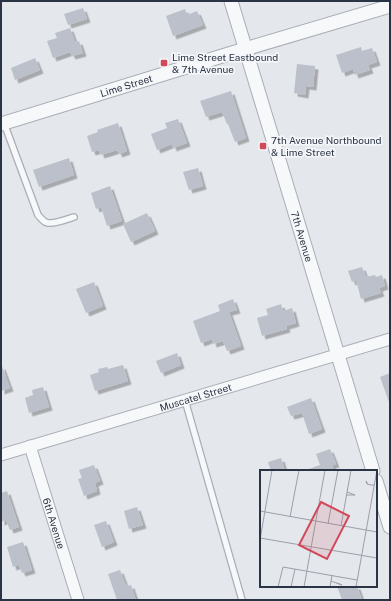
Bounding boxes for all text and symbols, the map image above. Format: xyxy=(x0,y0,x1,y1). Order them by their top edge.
place label: Lime Street Eastbound & 7th Avenue xyxy=(172,51,278,75)
marker: Lime Street Eastbound & 7th Avenue xyxy=(159,58,169,68)
street label: Lime Street xyxy=(99,72,154,99)
place label: 7th Avenue Northbound & Lime Street xyxy=(271,134,382,158)
marker: 7th Avenue Northbound & Lime Street xyxy=(258,141,268,151)
street label: 7th Avenue xyxy=(289,210,316,264)
street label: Muscatel Street xyxy=(158,381,233,413)
inset map xyxy=(260,470,377,587)
street label: 6th Avenue xyxy=(41,496,68,551)

